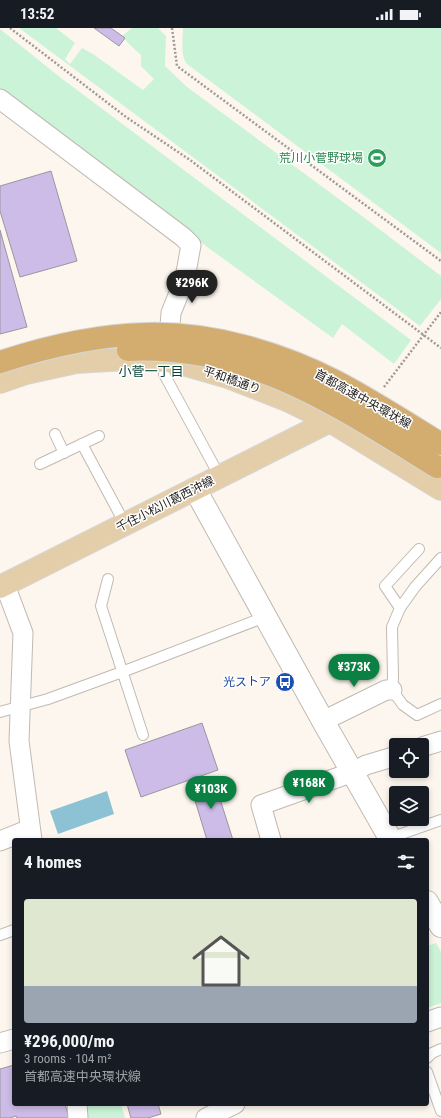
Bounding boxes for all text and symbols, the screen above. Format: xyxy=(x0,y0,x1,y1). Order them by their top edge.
text: 13:52 xyxy=(20,5,54,23)
sports icon: 荒川小菅野球場 xyxy=(366,147,388,169)
place label: 荒川小菅野球場 xyxy=(279,151,363,165)
pin: ¥296K xyxy=(164,270,220,304)
text: ¥296K xyxy=(175,275,209,290)
district label: 小菅一丁目 xyxy=(118,364,184,379)
street label: 平和橋通り xyxy=(201,364,263,396)
street label: 首都高速中央環状線 xyxy=(312,367,414,431)
street label: 千住小松川葛西沖線 xyxy=(114,473,216,535)
pin: ¥373K xyxy=(326,654,382,688)
text: ¥373K xyxy=(337,659,371,674)
bus stop icon: 光ストア xyxy=(274,671,296,693)
place label: 光ストア xyxy=(223,675,271,689)
map controls xyxy=(389,738,429,826)
button: locate xyxy=(389,738,429,778)
pin: ¥168K xyxy=(281,770,337,804)
text: ¥168K xyxy=(292,775,326,790)
pin: ¥103K xyxy=(183,776,239,810)
text: ¥103K xyxy=(194,781,228,796)
button: layers xyxy=(389,786,429,826)
icon: filters xyxy=(395,851,417,873)
text: 4 homes xyxy=(24,852,82,872)
icon: home xyxy=(185,925,257,997)
text: ¥296,000/mo xyxy=(24,1031,115,1051)
text: 3 rooms · 104 m² xyxy=(24,1051,111,1066)
text: 首都高速中央環状線 xyxy=(24,1069,141,1084)

